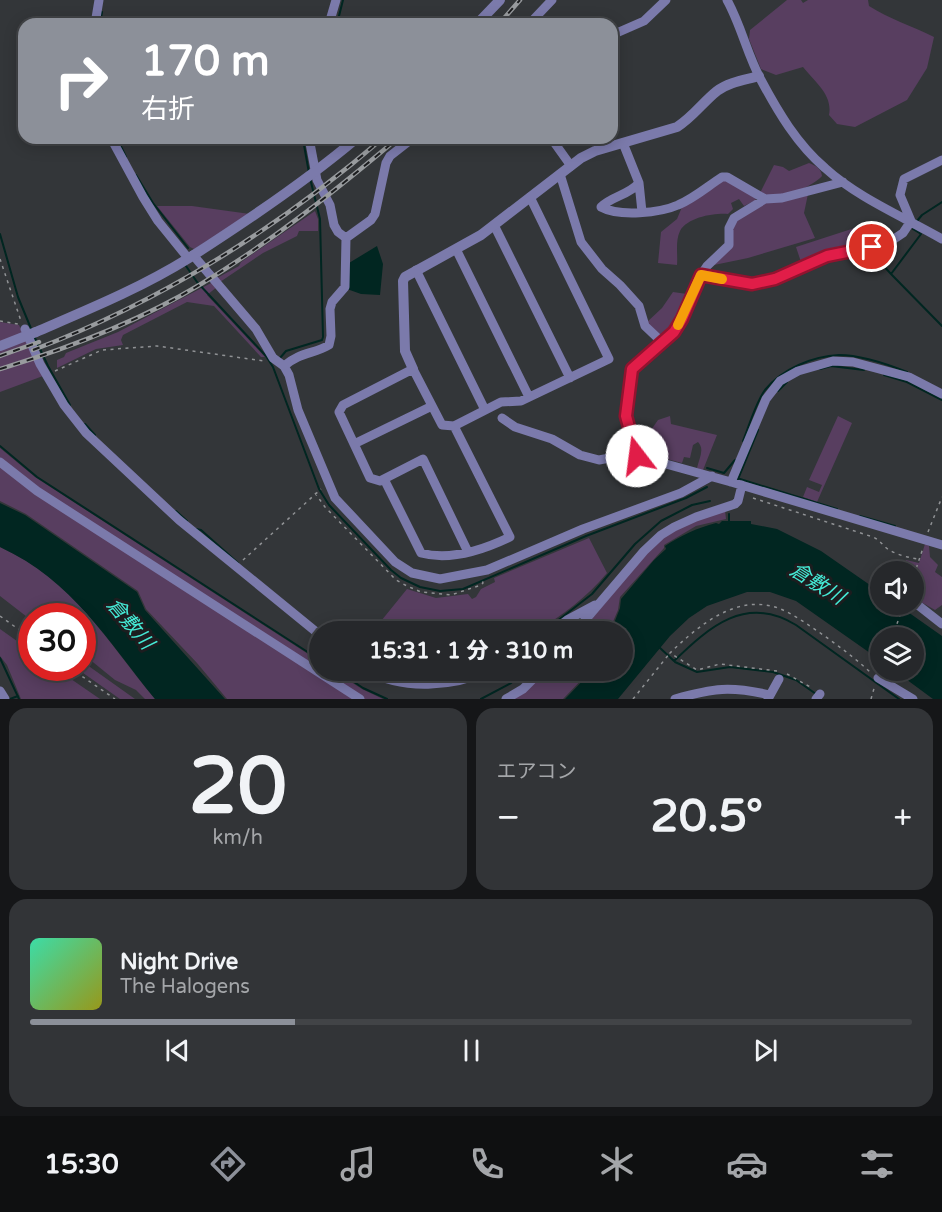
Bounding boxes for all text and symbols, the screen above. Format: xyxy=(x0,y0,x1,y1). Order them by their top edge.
text: 170 m xyxy=(141,36,270,87)
icon: right xyxy=(42,42,120,120)
text: 右折 xyxy=(141,93,195,126)
pin xyxy=(846,221,897,272)
icon: arrive xyxy=(855,230,888,263)
position arrow xyxy=(605,424,669,488)
water label: 倉敷川 xyxy=(785,558,850,611)
map controls xyxy=(870,561,924,681)
button: sound xyxy=(870,561,924,615)
water label: 倉敷川 xyxy=(102,593,160,656)
speed limit sign: 30 xyxy=(18,603,96,681)
button: layers xyxy=(870,627,924,681)
text: 15:31 · 1 分 · 310 m xyxy=(369,638,573,664)
text: 20 xyxy=(189,740,287,834)
text: エアコン xyxy=(497,760,577,784)
text: 20.5° xyxy=(650,790,763,844)
text: − xyxy=(497,798,520,837)
text: + xyxy=(893,798,912,837)
text: km/h xyxy=(213,826,263,850)
text: Night Drive xyxy=(120,949,238,975)
text: The Halogens xyxy=(120,975,250,999)
icon: previous xyxy=(161,1034,194,1067)
icon: pause xyxy=(455,1034,488,1067)
icon: next xyxy=(749,1034,782,1067)
icon: directions xyxy=(207,1143,249,1185)
icon: music xyxy=(337,1143,379,1185)
icon: phone xyxy=(466,1143,508,1185)
icon: climate xyxy=(596,1143,638,1185)
icon: car xyxy=(726,1143,768,1185)
icon: filters xyxy=(856,1143,898,1185)
text: 15:30 xyxy=(44,1148,119,1181)

